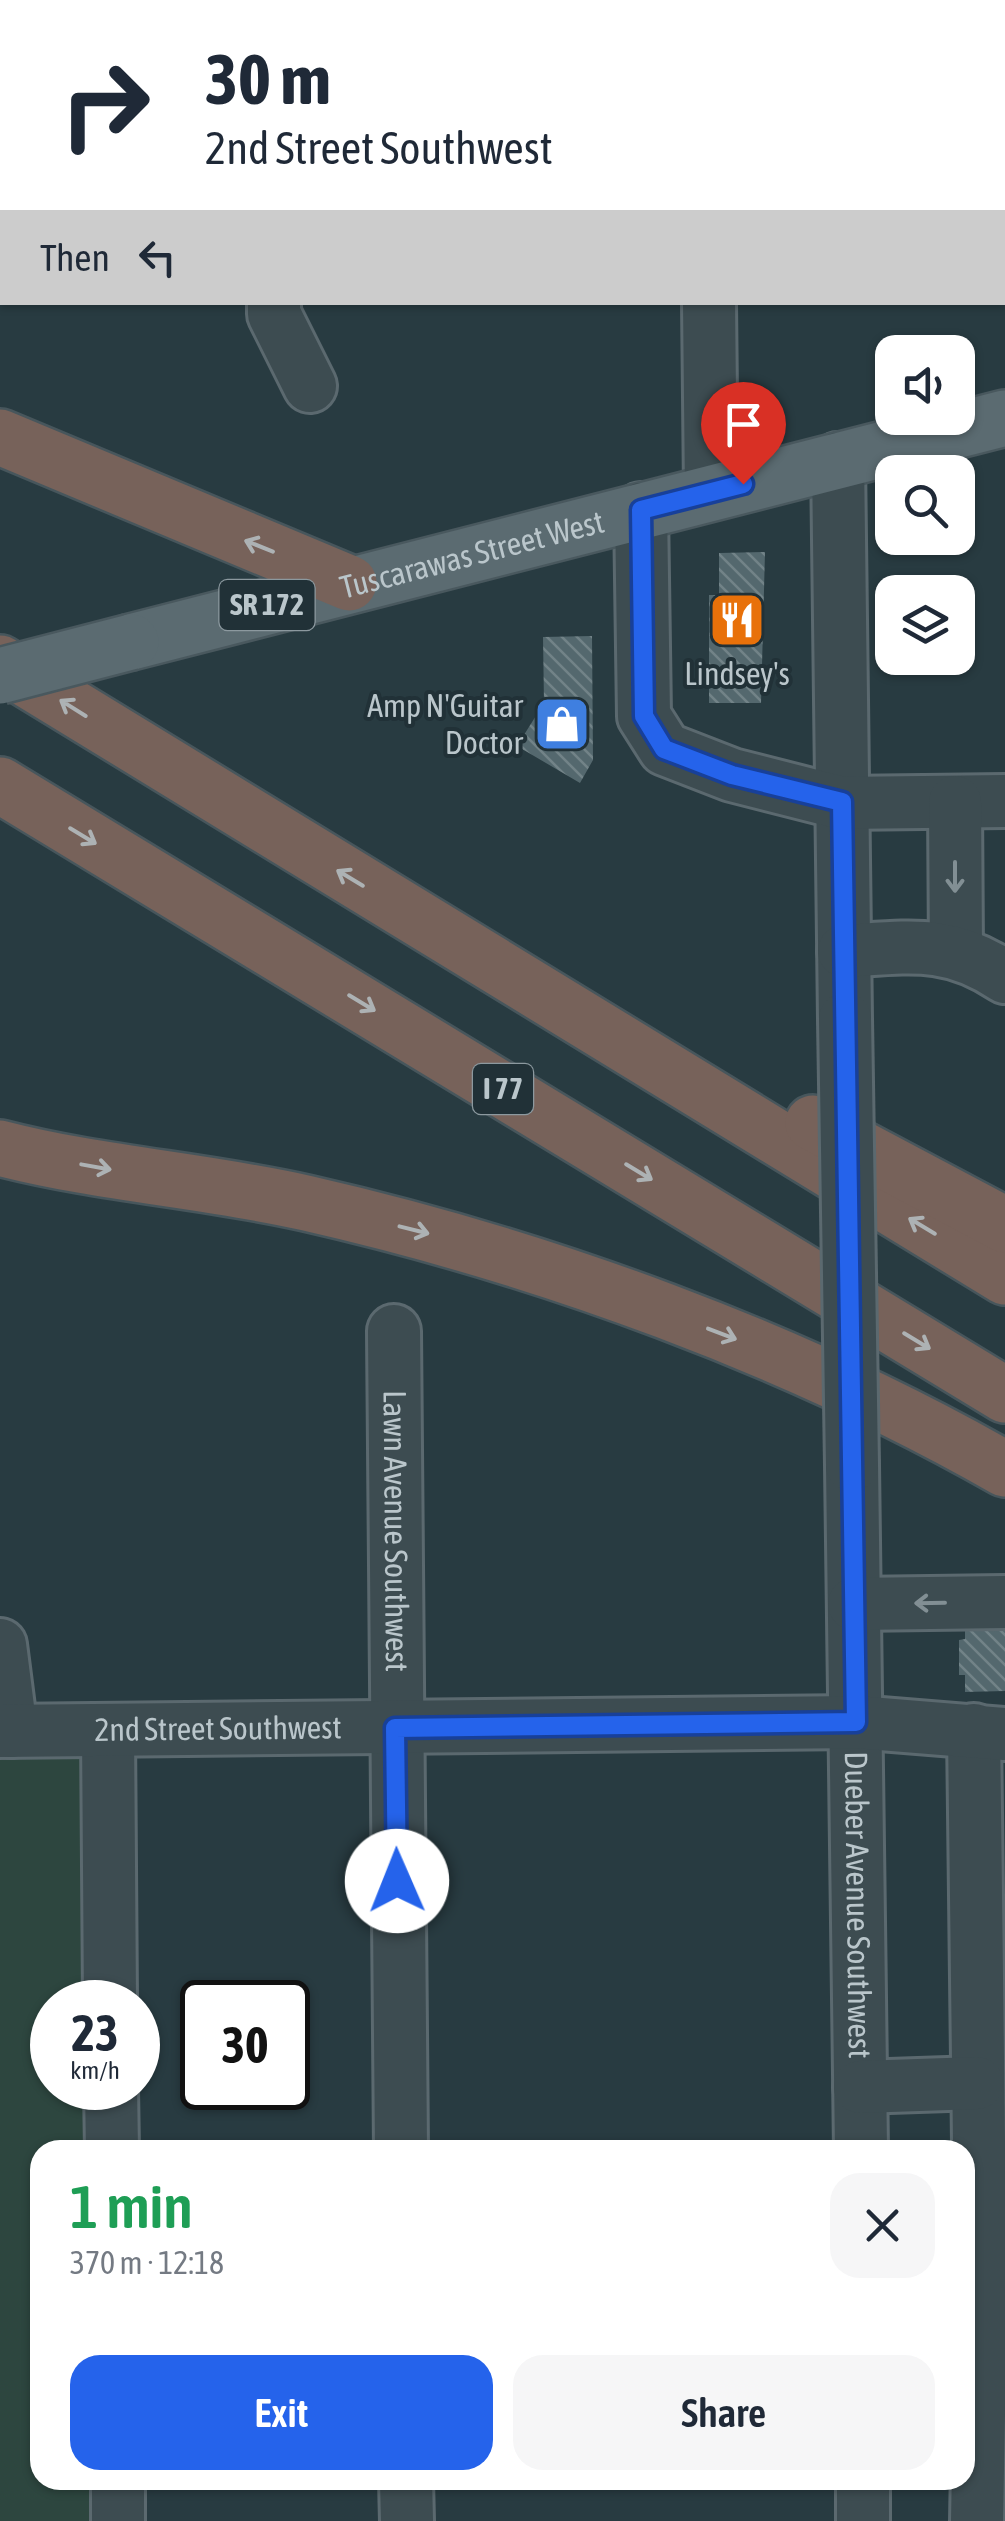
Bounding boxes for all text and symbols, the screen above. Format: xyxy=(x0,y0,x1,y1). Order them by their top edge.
text: 30 m xyxy=(205,39,331,119)
icon: right xyxy=(40,40,170,170)
text: 2nd Street Southwest xyxy=(205,122,553,174)
icon: left xyxy=(130,230,185,285)
text: Then xyxy=(40,236,110,279)
map controls xyxy=(875,335,975,675)
button: sound xyxy=(875,335,975,435)
pin xyxy=(701,382,786,485)
icon: arrive xyxy=(716,397,771,452)
button: search xyxy=(875,455,975,555)
street label: Tuscarawas Street West xyxy=(336,503,608,606)
one-way arrow xyxy=(244,536,274,554)
button: layers xyxy=(875,575,975,675)
road number: SR 172 xyxy=(220,580,314,630)
restaurant icon: Lindsey's xyxy=(707,590,767,650)
place label: Lindsey's xyxy=(684,655,790,692)
place label: Amp N'Guitar Doctor xyxy=(367,687,524,761)
shop icon: Amp N'Guitar Doctor xyxy=(532,694,592,754)
one-way arrow xyxy=(59,698,88,718)
one-way arrow xyxy=(68,826,97,846)
one-way arrow xyxy=(946,860,965,892)
one-way arrow xyxy=(336,868,365,888)
one-way arrow xyxy=(347,993,376,1013)
road number: I 77 xyxy=(473,1064,533,1114)
one-way arrow xyxy=(79,1158,111,1177)
one-way arrow xyxy=(624,1162,653,1182)
one-way arrow xyxy=(908,1216,937,1236)
one-way arrow xyxy=(398,1221,429,1240)
one-way arrow xyxy=(706,1327,736,1345)
one-way arrow xyxy=(902,1331,931,1351)
street label: Lawn Avenue Southwest xyxy=(377,1390,416,1672)
one-way arrow xyxy=(914,1594,946,1612)
street label: 2nd Street Southwest xyxy=(94,1708,342,1748)
street label: Dueber Avenue Southwest xyxy=(838,1751,879,2059)
position arrow xyxy=(345,1829,449,1933)
speed limit sign: 30 xyxy=(180,1980,310,2110)
text: 23 xyxy=(71,2004,118,2062)
text: km/h xyxy=(70,2056,120,2084)
text: 1 min xyxy=(70,2172,193,2241)
button: close xyxy=(830,2173,935,2278)
text: 370 m · 12:18 xyxy=(70,2244,224,2281)
button: Exit xyxy=(70,2355,493,2470)
button: Share xyxy=(513,2355,935,2470)

